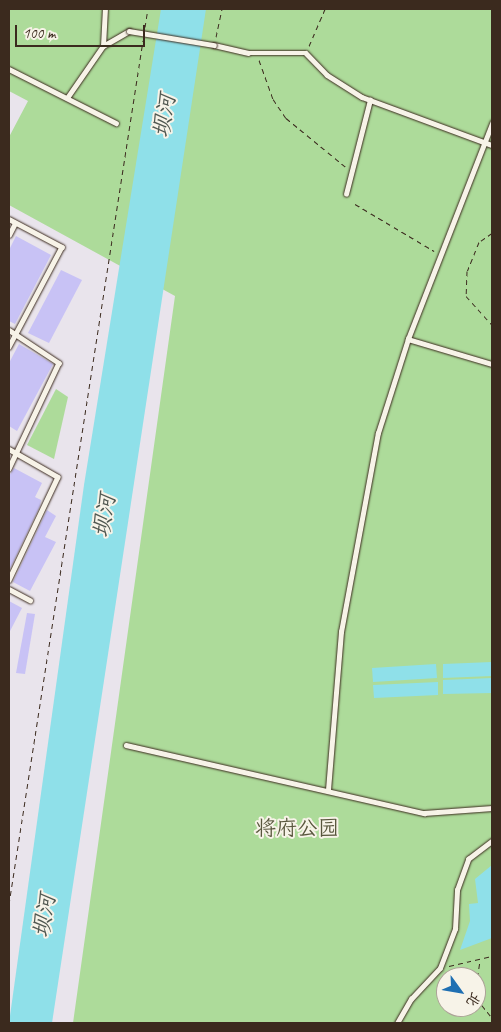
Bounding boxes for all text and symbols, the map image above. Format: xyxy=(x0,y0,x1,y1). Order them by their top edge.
scale bar xyxy=(18,15,148,47)
text: 100 m xyxy=(23,24,55,43)
water label: 坝河 xyxy=(149,92,181,140)
water label: 坝河 xyxy=(89,492,121,540)
park label: 将府公园 xyxy=(255,815,339,841)
water label: 坝河 xyxy=(29,892,61,940)
north arrow xyxy=(436,967,486,1017)
text: 北 xyxy=(462,989,484,1010)

